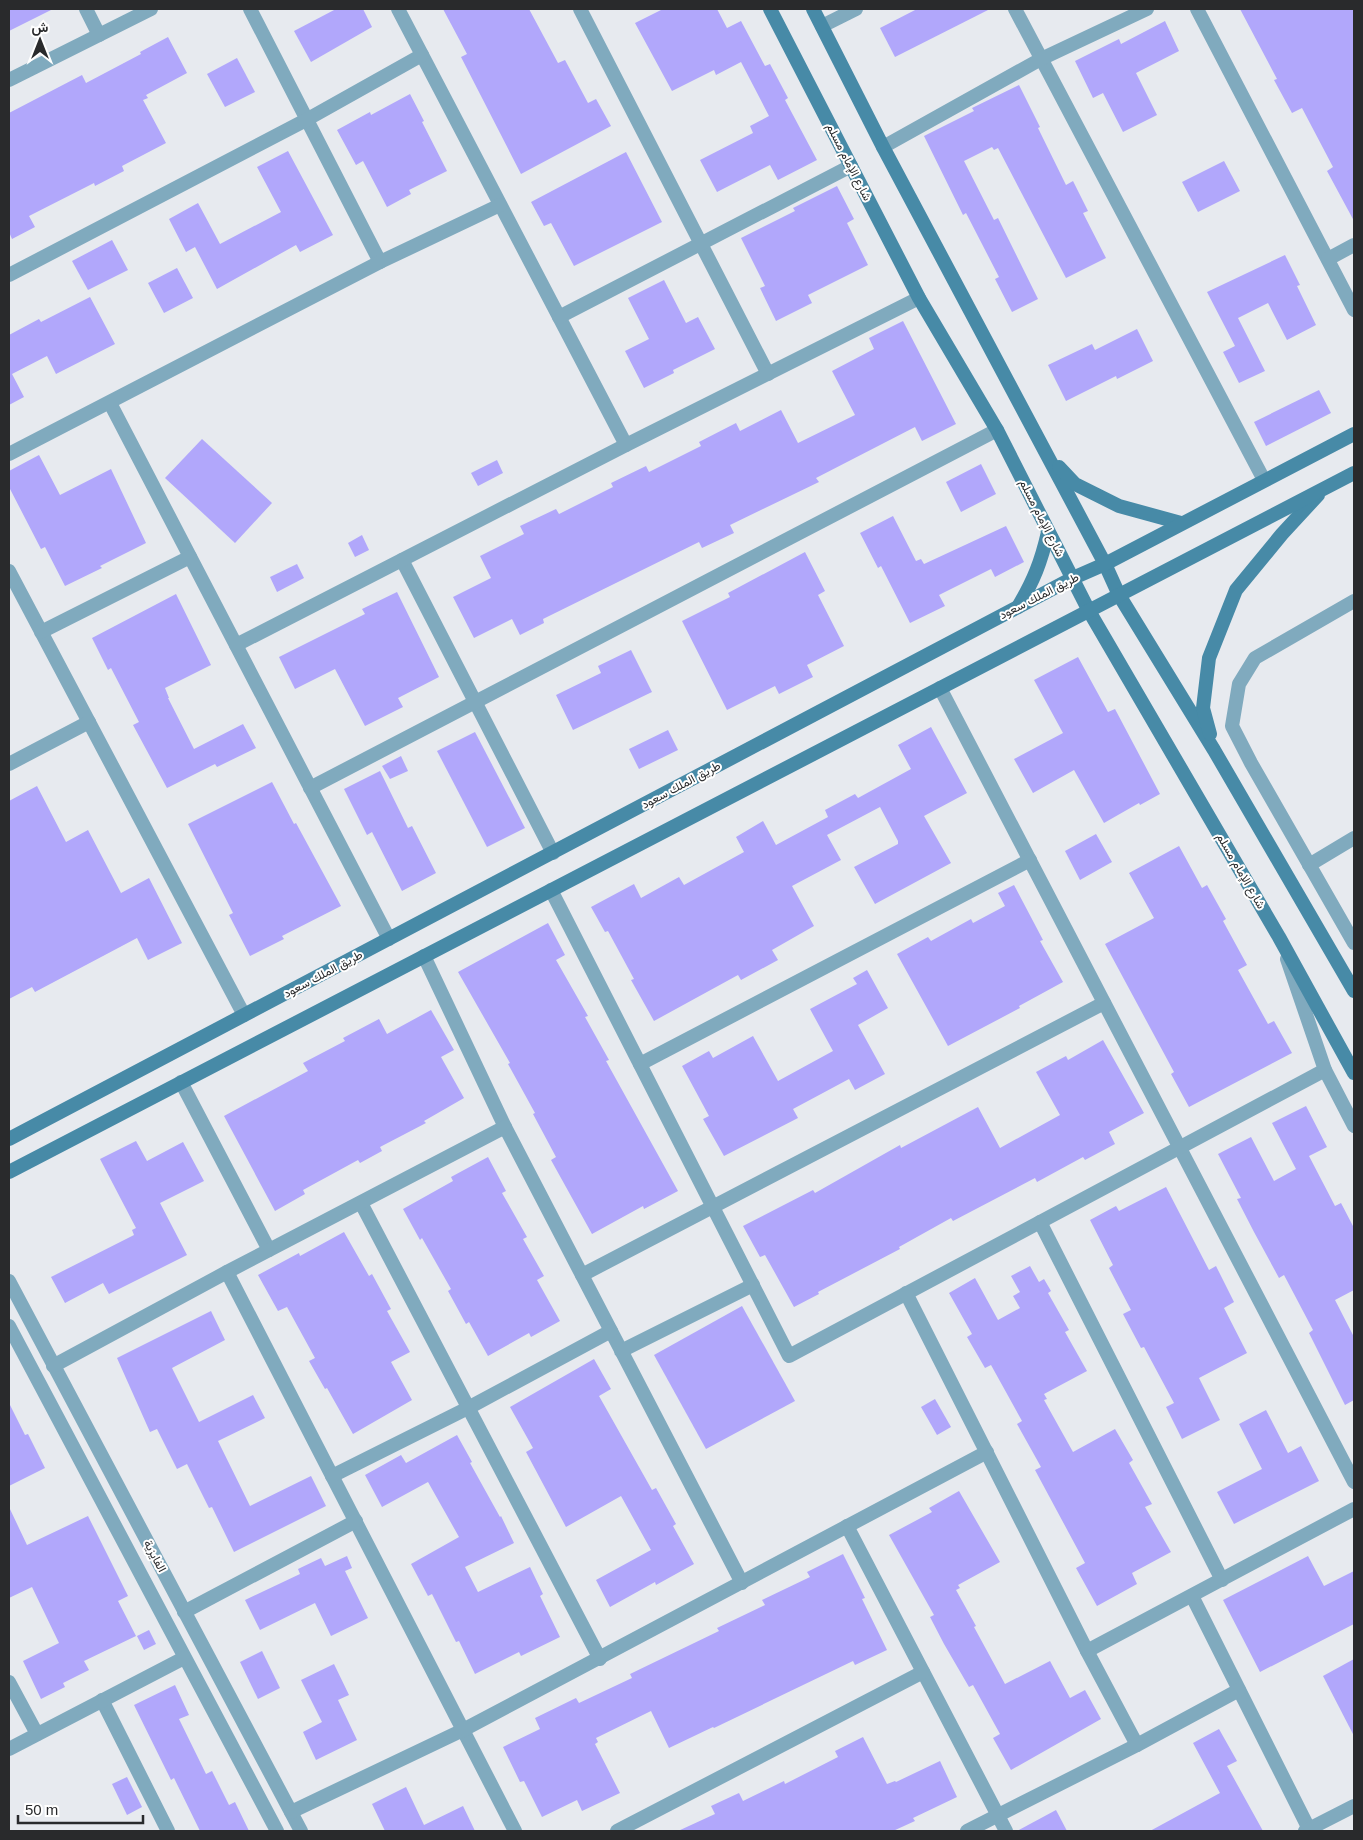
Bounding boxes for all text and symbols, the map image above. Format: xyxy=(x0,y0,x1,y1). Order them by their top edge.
north arrow xyxy=(15,15,65,65)
text: ش xyxy=(32,19,49,36)
street label: شارع الإمام مسلم xyxy=(822,121,875,204)
street label: شارع الإمام مسلم xyxy=(1015,477,1068,560)
street label: طريق الملك سعود xyxy=(997,570,1082,623)
street label: طريق الملك سعود xyxy=(639,758,723,813)
street label: شارع الإمام مسلم xyxy=(1212,831,1268,912)
street label: طريق الملك سعود xyxy=(281,947,365,1002)
street label: الفايزية xyxy=(140,1538,169,1575)
scale bar xyxy=(18,1792,142,1824)
text: 50 m xyxy=(25,1801,58,1818)

